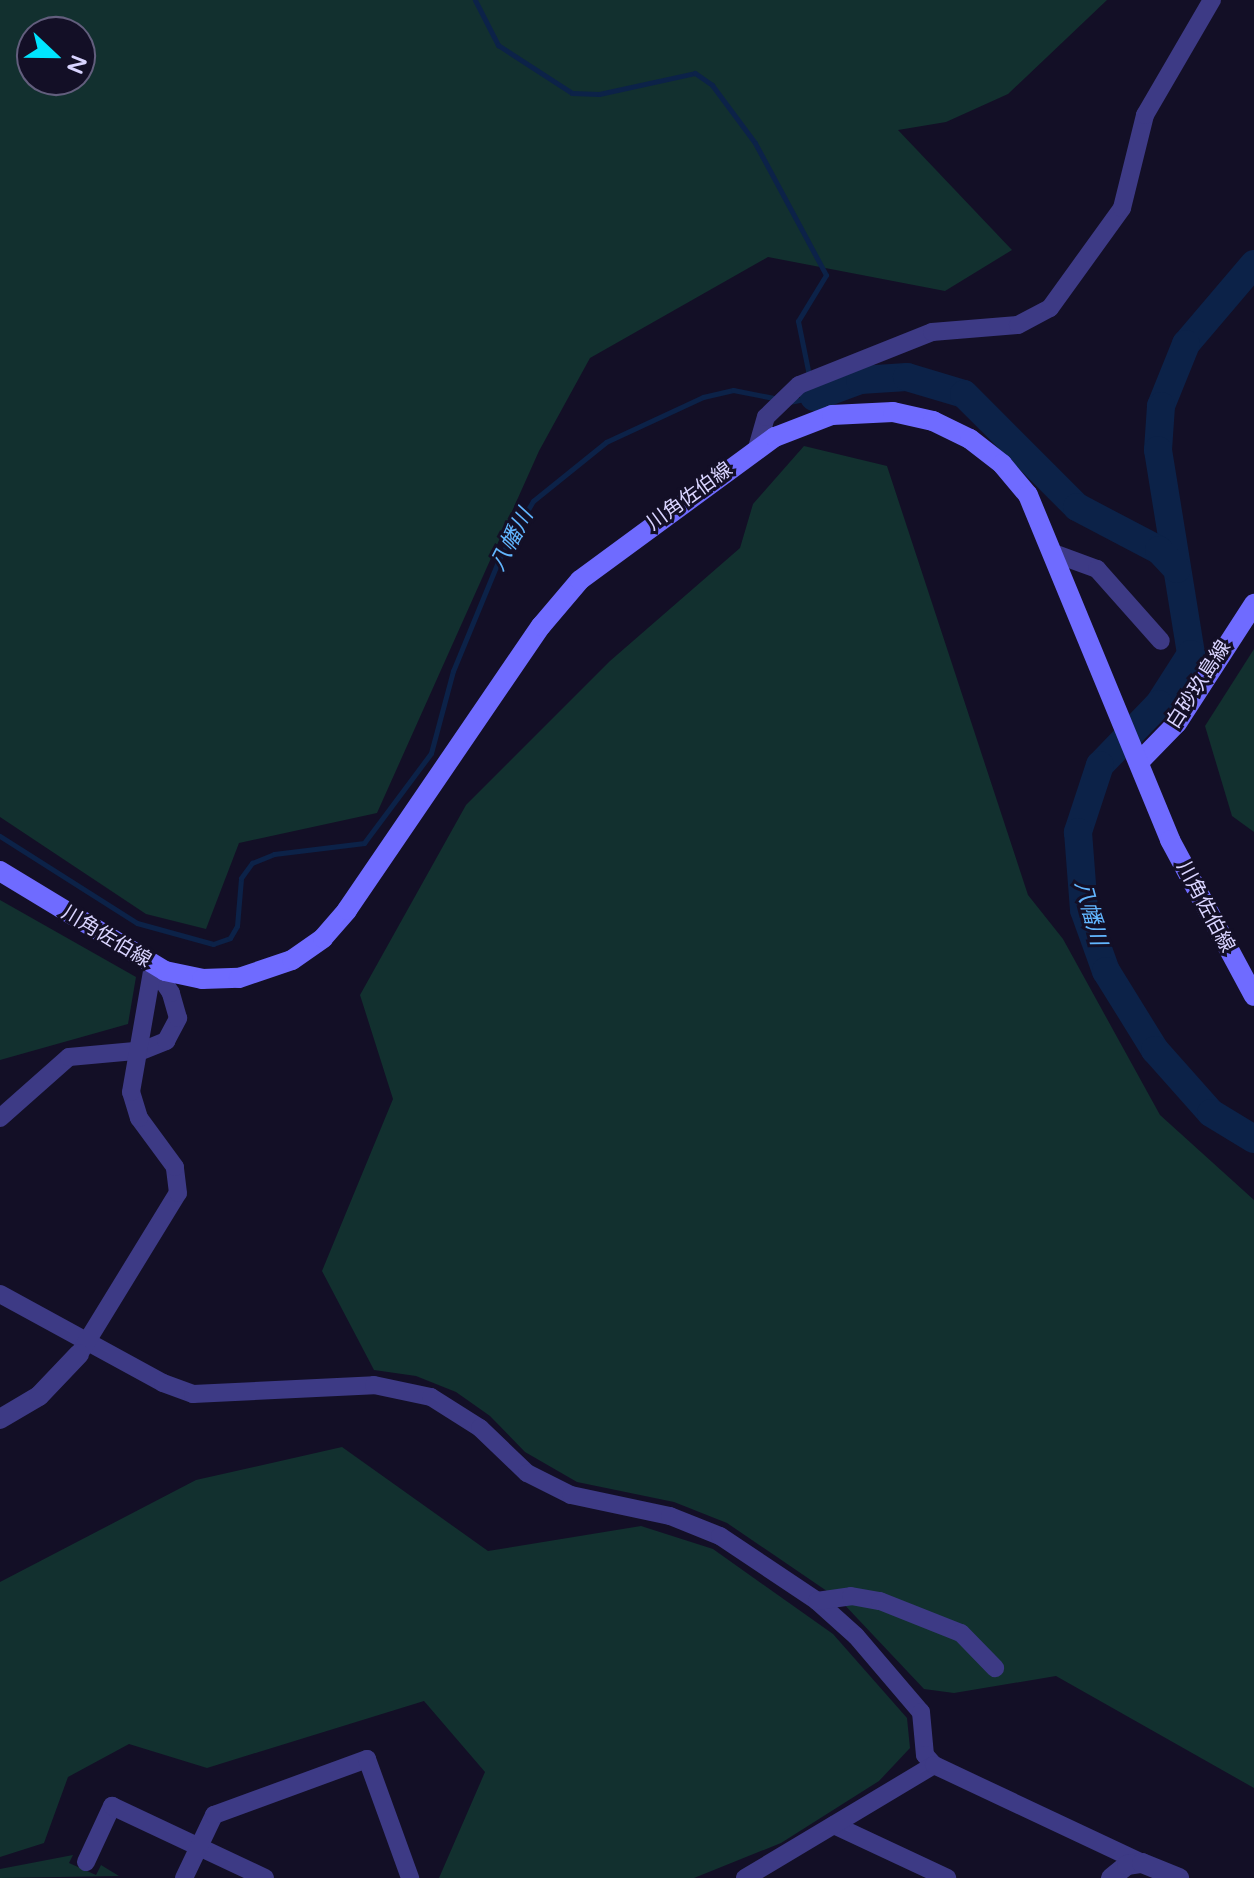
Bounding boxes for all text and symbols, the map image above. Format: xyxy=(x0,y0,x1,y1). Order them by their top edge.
north arrow xyxy=(16,16,96,96)
text: N xyxy=(61,51,92,77)
street label: 川角佐伯線 xyxy=(642,458,738,536)
water label: 八幡川 xyxy=(485,505,539,575)
street label: 白砂玖島線 xyxy=(1162,637,1236,733)
street label: 川角佐伯線 xyxy=(1171,857,1239,957)
water label: 八幡川 xyxy=(1069,878,1111,948)
street label: 川角佐伯線 xyxy=(57,901,155,973)

